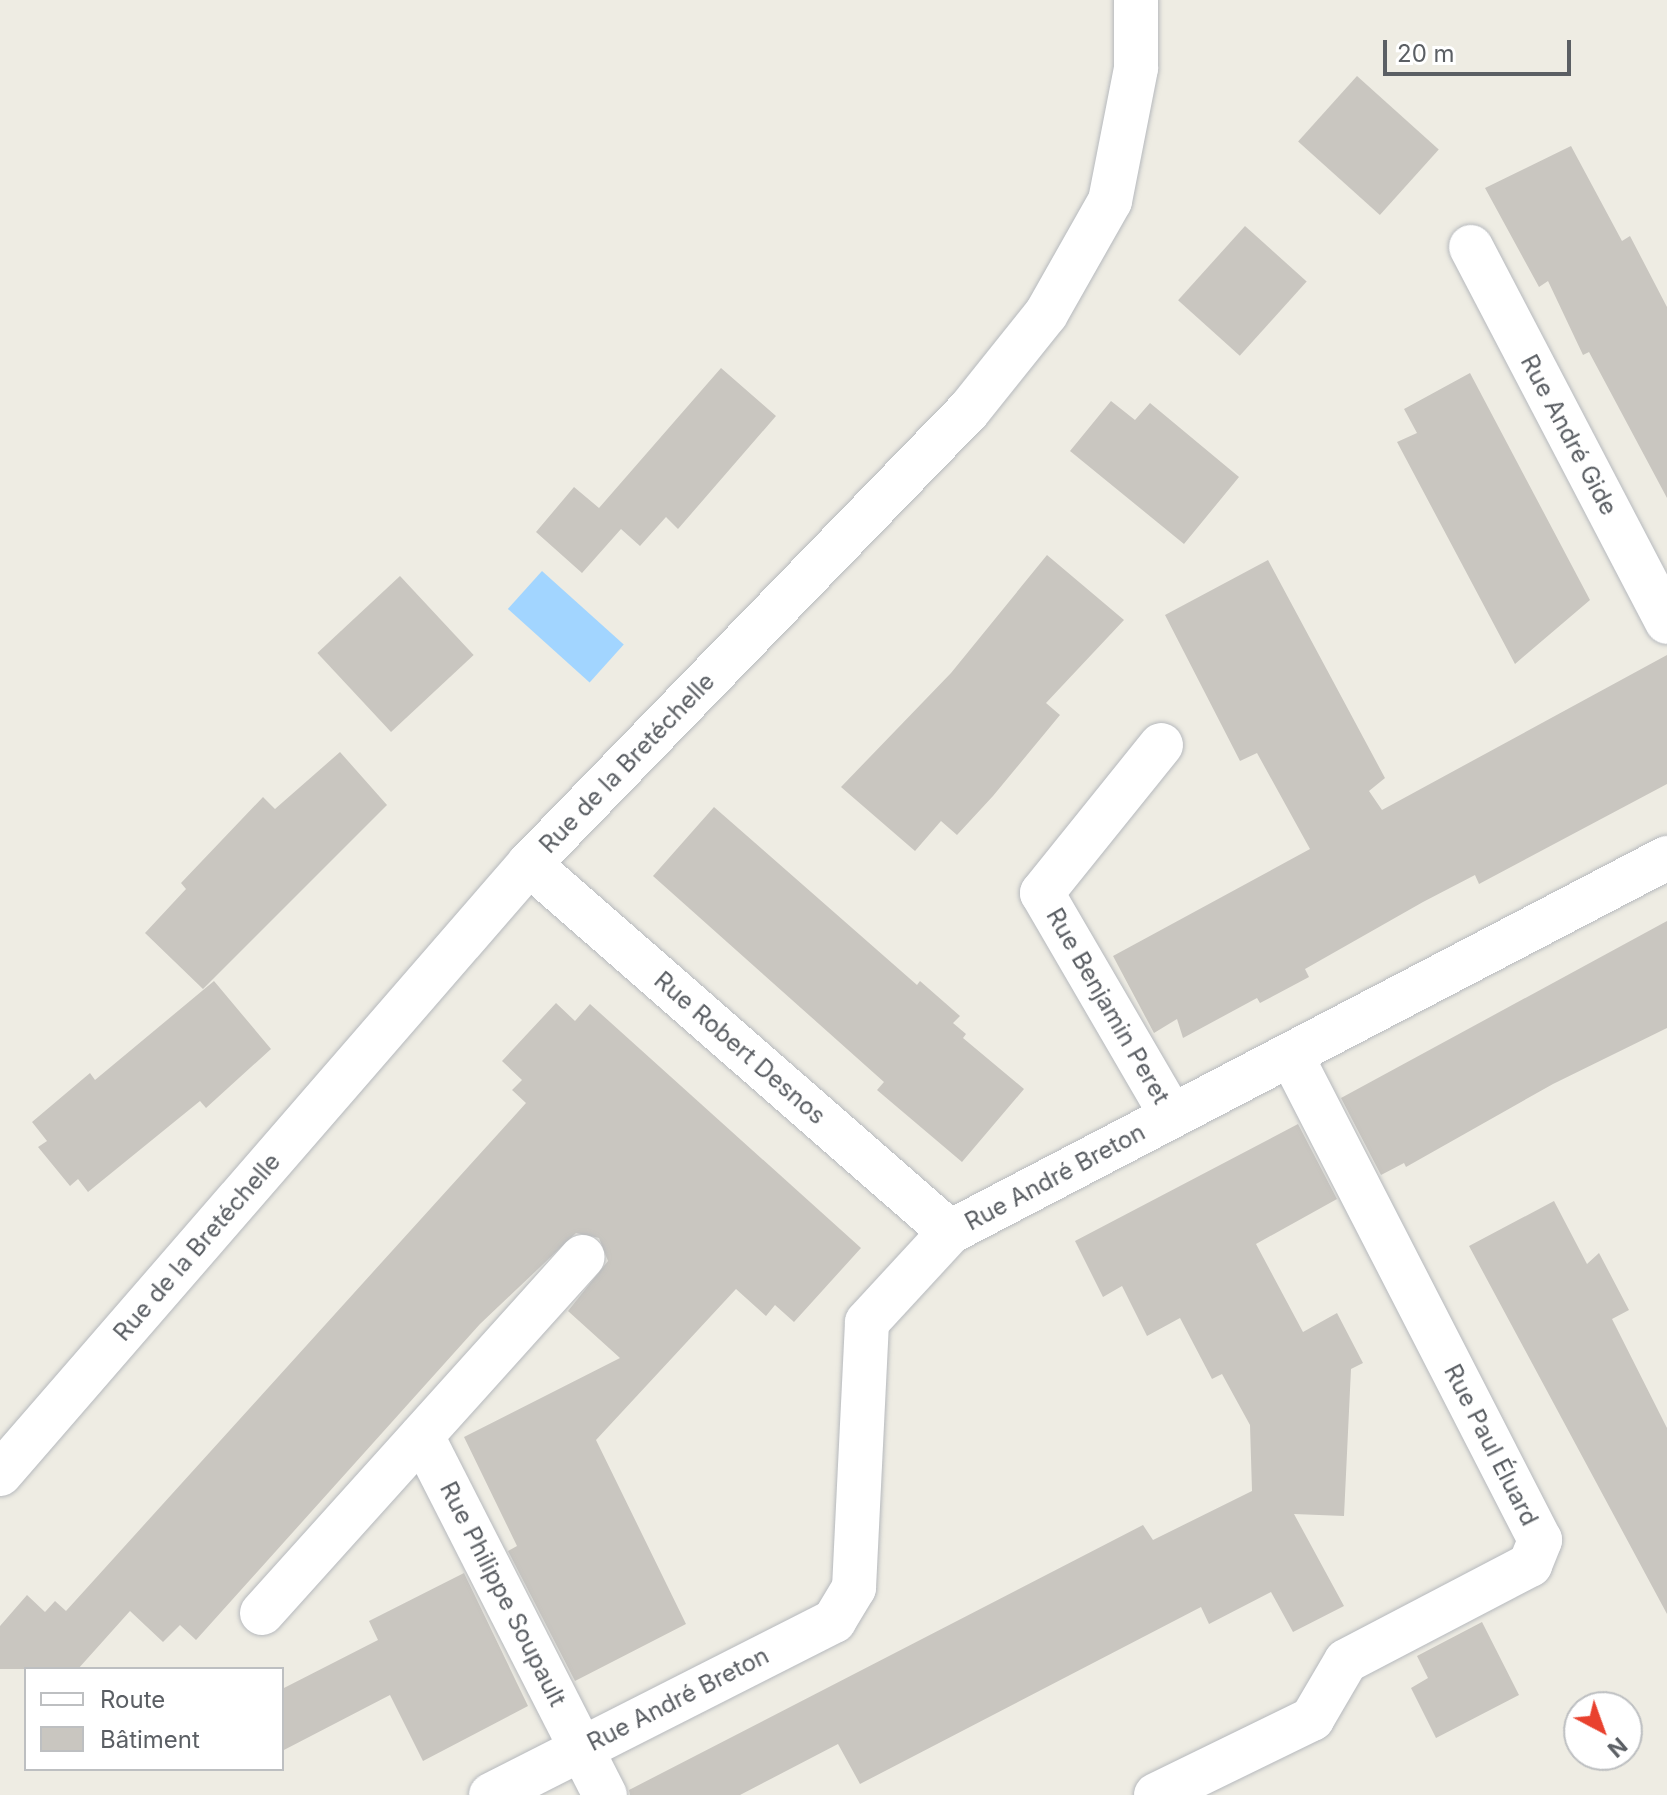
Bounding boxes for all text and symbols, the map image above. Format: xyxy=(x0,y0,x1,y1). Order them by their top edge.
scale bar xyxy=(1387,24,1575,74)
text: 20 m xyxy=(1397,39,1455,68)
street label: Rue André Gide xyxy=(1515,350,1623,520)
street label: Rue de la Bretéchelle xyxy=(534,667,720,859)
street label: Rue Benjamin Peret xyxy=(1040,903,1176,1109)
street label: Rue Robert Desnos xyxy=(648,966,832,1130)
street label: Rue André Breton xyxy=(960,1117,1150,1237)
street label: Rue de la Bretéchelle xyxy=(108,1147,286,1347)
street label: Rue Paul Éluard xyxy=(1438,1360,1544,1530)
street label: Rue Philippe Soupault xyxy=(434,1477,572,1711)
street label: Rue André Breton xyxy=(582,1641,774,1757)
legend xyxy=(24,1667,284,1771)
text: Route xyxy=(100,1685,165,1714)
north arrow xyxy=(1563,1691,1643,1771)
text: Bâtiment xyxy=(100,1725,200,1754)
text: N xyxy=(1603,1732,1632,1763)

